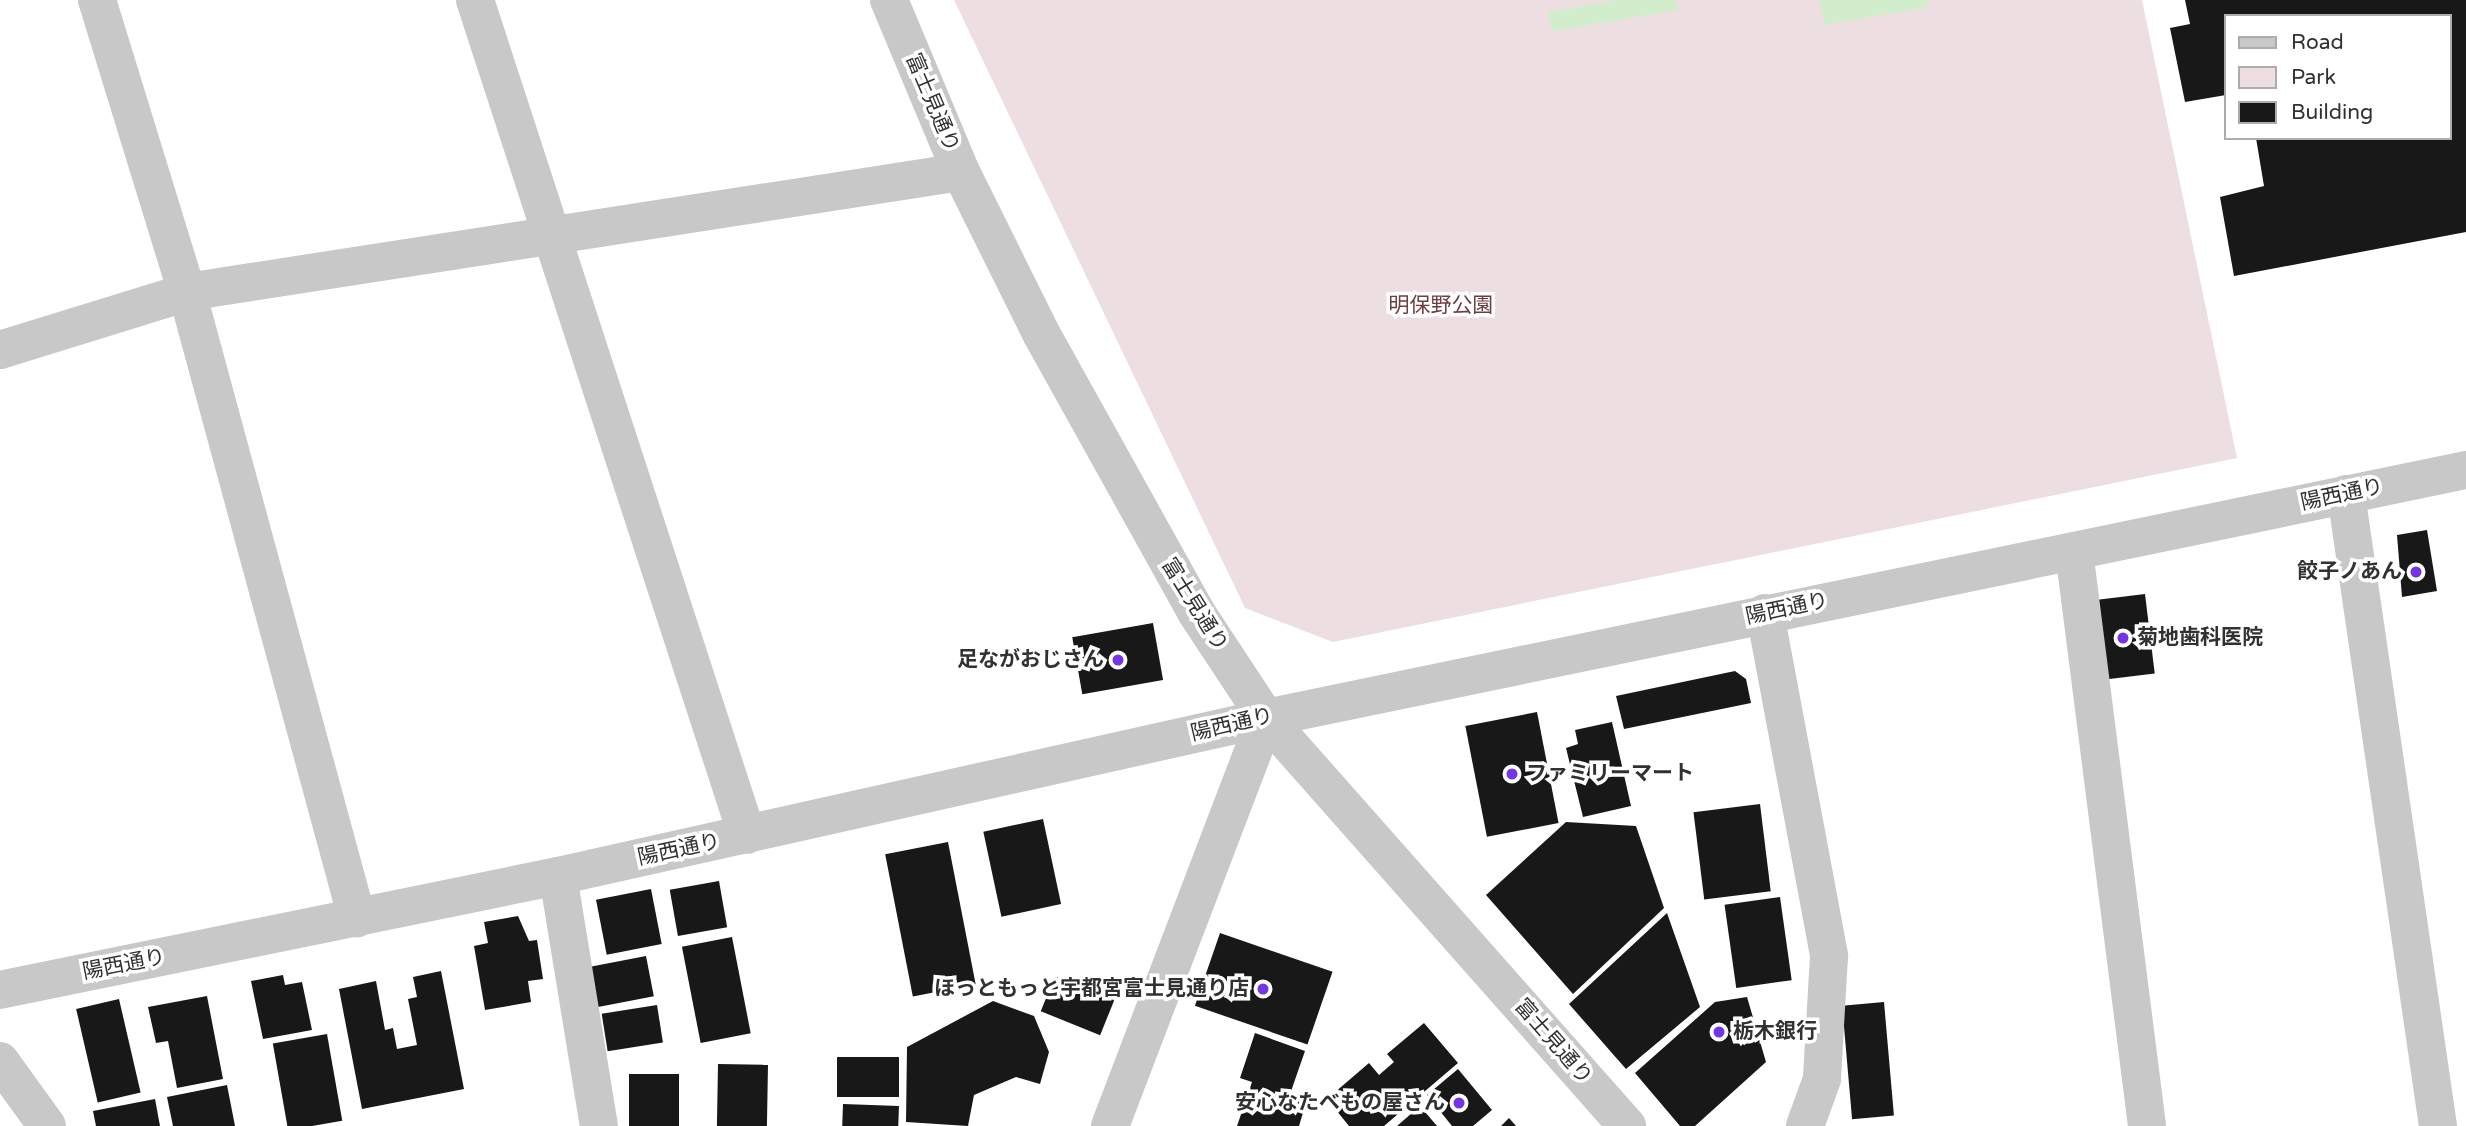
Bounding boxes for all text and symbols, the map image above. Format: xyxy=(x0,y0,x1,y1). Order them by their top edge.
legend xyxy=(2224,14,2452,140)
text: Road xyxy=(2291,30,2344,55)
street label: 富士見通り xyxy=(900,50,964,156)
text: Park xyxy=(2291,65,2336,90)
text: Building xyxy=(2291,100,2373,125)
park label: 明保野公園 xyxy=(1389,293,1493,319)
street label: 陽西通り xyxy=(2298,474,2386,516)
street label: 富士見通り xyxy=(1155,554,1233,656)
place label: 餃子ノあん xyxy=(2297,559,2402,585)
marker: 餃子ノあん xyxy=(2408,564,2424,580)
street label: 陽西通り xyxy=(1743,588,1831,630)
place label: 菊地歯科医院 xyxy=(2137,625,2263,651)
marker: 菊地歯科医院 xyxy=(2115,630,2131,646)
place label: 足ながおじさん xyxy=(957,647,1104,673)
marker: 足ながおじさん xyxy=(1110,652,1126,668)
street label: 陽西通り xyxy=(1188,703,1276,747)
place label: ファミリーマート xyxy=(1526,761,1694,787)
marker: ファミリーマート xyxy=(1504,766,1520,782)
street label: 陽西通り xyxy=(635,829,723,871)
street label: 陽西通り xyxy=(80,945,168,985)
place label: ほっともっと宇都宮富士見通り店 xyxy=(934,976,1249,1002)
marker: ほっともっと宇都宮富士見通り店 xyxy=(1255,981,1271,997)
street label: 富士見通り xyxy=(1509,994,1597,1090)
place label: 栃木銀行 xyxy=(1733,1019,1817,1045)
marker: 栃木銀行 xyxy=(1711,1024,1727,1040)
place label: 安心なたべもの屋さん xyxy=(1235,1090,1445,1116)
marker: 安心なたべもの屋さん xyxy=(1451,1095,1467,1111)

